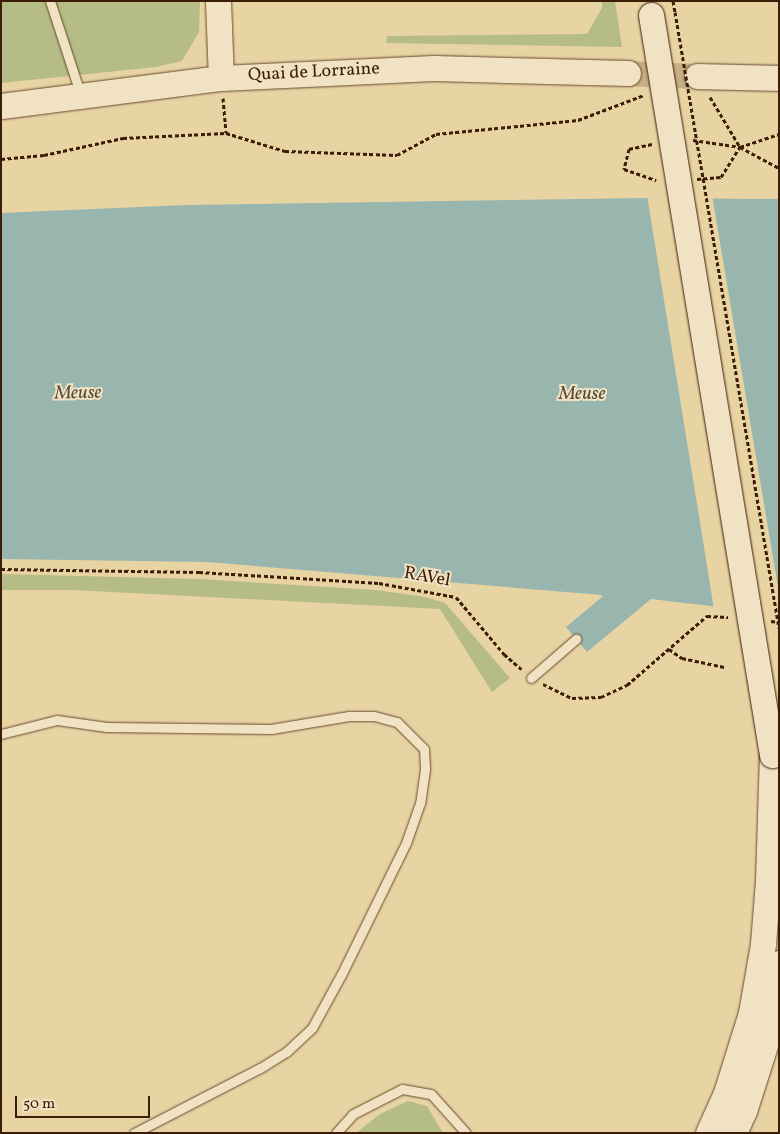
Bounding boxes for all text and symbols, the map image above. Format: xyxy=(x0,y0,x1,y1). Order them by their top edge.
street label: Quai de Lorraine xyxy=(248,59,380,87)
water label: Meuse xyxy=(54,382,102,406)
water label: Meuse xyxy=(559,384,605,406)
street label: RAVel xyxy=(402,563,452,593)
scale bar xyxy=(18,1086,152,1118)
text: 50 m xyxy=(23,1094,55,1115)

